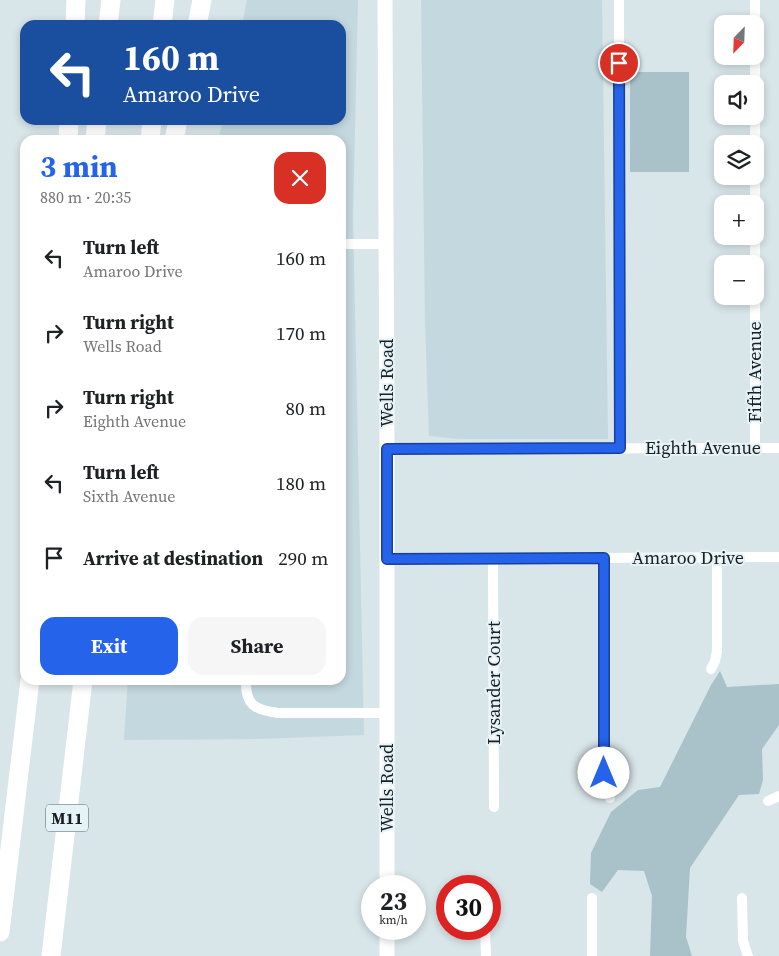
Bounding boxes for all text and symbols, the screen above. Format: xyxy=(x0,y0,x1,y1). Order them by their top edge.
north arrow xyxy=(714,15,764,65)
map controls xyxy=(714,15,764,305)
text: 160 m xyxy=(123,34,219,82)
icon: left xyxy=(40,40,105,105)
pin xyxy=(598,42,640,84)
icon: arrive xyxy=(605,49,633,77)
button: sound xyxy=(714,75,764,125)
text: Amaroo Drive xyxy=(123,79,260,109)
button: layers xyxy=(714,135,764,185)
text: 3 min xyxy=(40,146,118,187)
button: close xyxy=(274,152,326,204)
text: 880 m · 20:35 xyxy=(40,186,131,208)
button: + xyxy=(714,195,764,245)
text: Turn left xyxy=(83,234,159,260)
icon: left xyxy=(40,244,68,272)
text: 160 m xyxy=(276,245,326,271)
button: − xyxy=(714,255,764,305)
text: Amaroo Drive xyxy=(83,260,183,282)
text: Turn right xyxy=(83,309,174,335)
icon: right xyxy=(40,319,68,347)
text: 170 m xyxy=(276,320,326,346)
street label: Fifth Avenue xyxy=(742,321,767,423)
text: Wells Road xyxy=(83,335,162,357)
street label: Wells Road xyxy=(374,339,399,427)
text: Turn right xyxy=(83,384,174,410)
icon: right xyxy=(40,394,68,422)
text: 80 m xyxy=(285,395,326,421)
text: Eighth Avenue xyxy=(83,410,186,432)
street label: Eighth Avenue xyxy=(645,435,761,460)
text: Turn left xyxy=(83,459,159,485)
icon: left xyxy=(40,469,68,497)
text: 180 m xyxy=(276,470,326,496)
text: Sixth Avenue xyxy=(83,485,175,507)
icon: arrive xyxy=(40,544,68,572)
text: Arrive at destination xyxy=(83,545,263,571)
text: 290 m xyxy=(278,545,328,571)
street label: Amaroo Drive xyxy=(632,545,744,570)
button: Exit xyxy=(40,617,178,675)
button: Share xyxy=(188,617,326,675)
street label: Lysander Court xyxy=(481,621,506,745)
street label: Wells Road xyxy=(374,744,399,832)
position arrow xyxy=(577,746,629,798)
road number: M11 xyxy=(46,804,88,831)
speed limit sign: 30 xyxy=(436,875,501,940)
text: 23 xyxy=(380,884,407,918)
text: km/h xyxy=(379,912,408,928)

